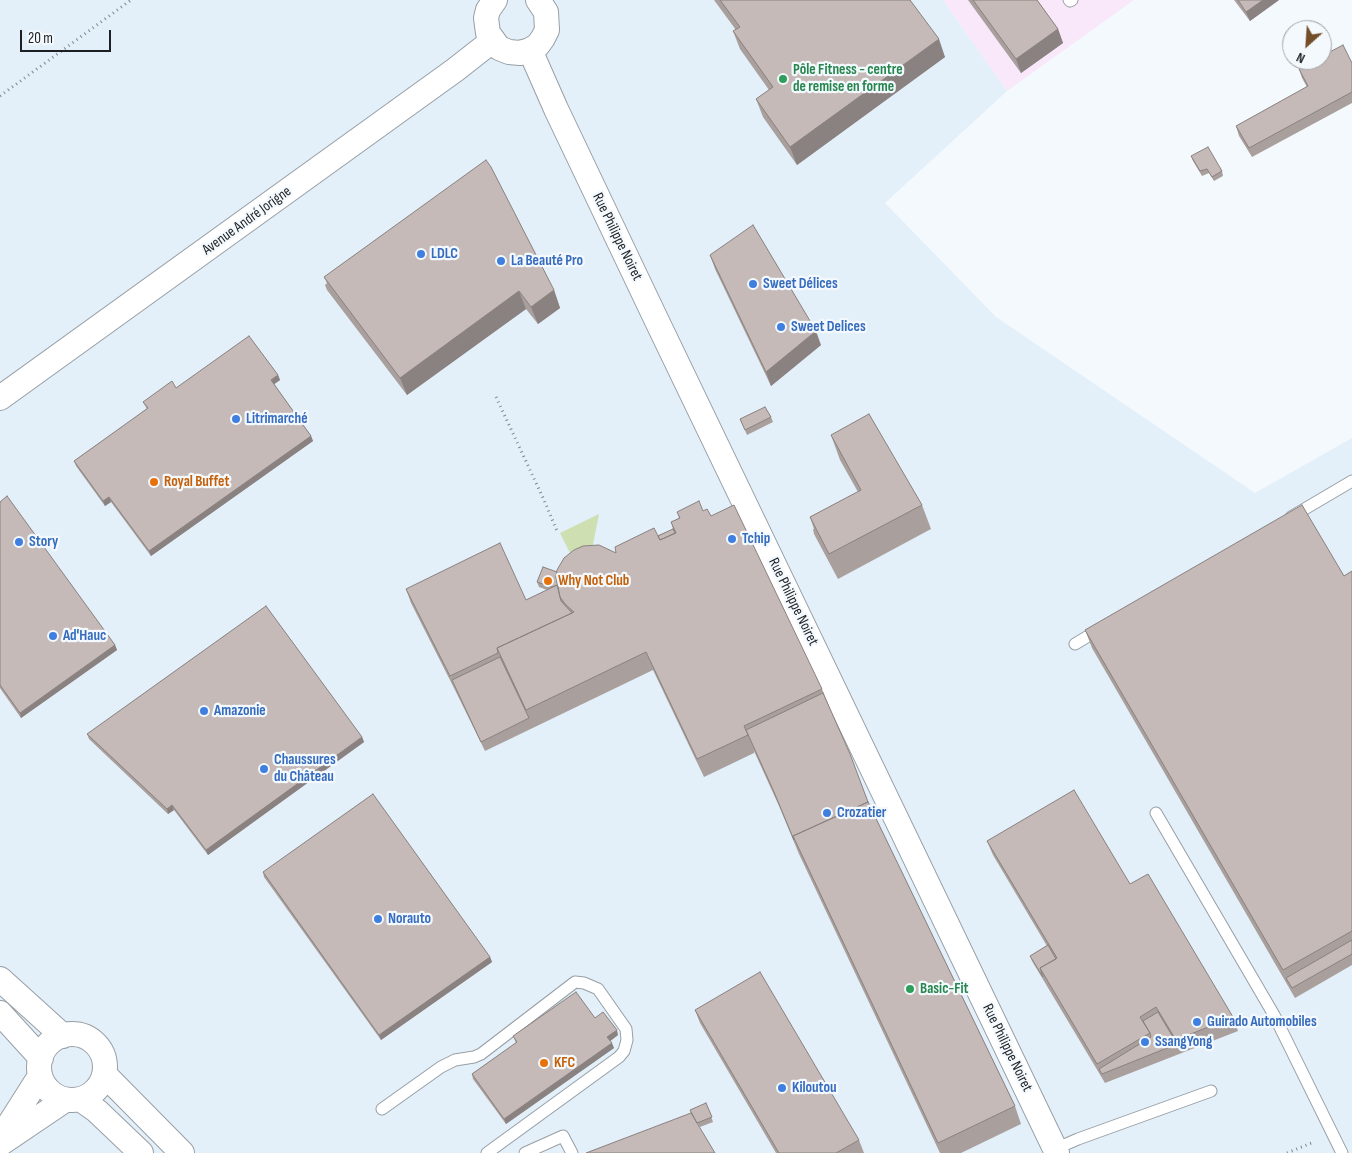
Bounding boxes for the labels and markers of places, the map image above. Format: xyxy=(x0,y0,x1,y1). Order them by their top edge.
place label: Pôle Fitness - centre de remise en forme xyxy=(793,61,903,96)
marker: Pôle Fitness - centre de remise en forme xyxy=(777,73,789,85)
place label: LDLC xyxy=(431,245,458,263)
marker: LDLC xyxy=(415,248,427,260)
place label: La Beauté Pro xyxy=(511,252,583,270)
marker: La Beauté Pro xyxy=(495,255,507,267)
place label: Sweet Délices xyxy=(763,275,838,293)
marker: Sweet Délices xyxy=(747,278,759,290)
place label: Sweet Delices xyxy=(791,318,866,336)
marker: Sweet Delices xyxy=(775,321,787,333)
place label: Litrimarché xyxy=(246,410,308,428)
marker: Litrimarché xyxy=(230,413,242,425)
place label: Royal Buffet xyxy=(164,473,229,491)
marker: Royal Buffet xyxy=(148,476,160,488)
place label: Tchip xyxy=(742,530,770,548)
place label: Story xyxy=(29,533,58,551)
marker: Tchip xyxy=(726,533,738,545)
marker: Story xyxy=(13,536,25,548)
place label: Why Not Club xyxy=(558,572,629,590)
marker: Why Not Club xyxy=(542,575,554,587)
place label: Ad'Hauc xyxy=(63,627,106,645)
marker: Ad'Hauc xyxy=(47,630,59,642)
place label: Amazonie xyxy=(214,702,266,720)
marker: Amazonie xyxy=(198,705,210,717)
place label: Chaussures du Château xyxy=(274,751,336,786)
marker: Chaussures du Château xyxy=(258,763,270,775)
place label: Crozatier xyxy=(837,804,886,822)
marker: Crozatier xyxy=(821,807,833,819)
place label: Norauto xyxy=(388,910,431,928)
marker: Norauto xyxy=(372,913,384,925)
place label: Basic-Fit xyxy=(920,980,968,998)
marker: Basic-Fit xyxy=(904,983,916,995)
place label: Guirado Automobiles xyxy=(1207,1013,1317,1031)
marker: Guirado Automobiles xyxy=(1191,1016,1203,1028)
place label: SsangYong xyxy=(1155,1033,1212,1051)
marker: SsangYong xyxy=(1139,1036,1151,1048)
place label: KFC xyxy=(554,1054,575,1072)
marker: KFC xyxy=(538,1057,550,1069)
place label: Kiloutou xyxy=(792,1079,837,1097)
marker: Kiloutou xyxy=(776,1082,788,1094)

